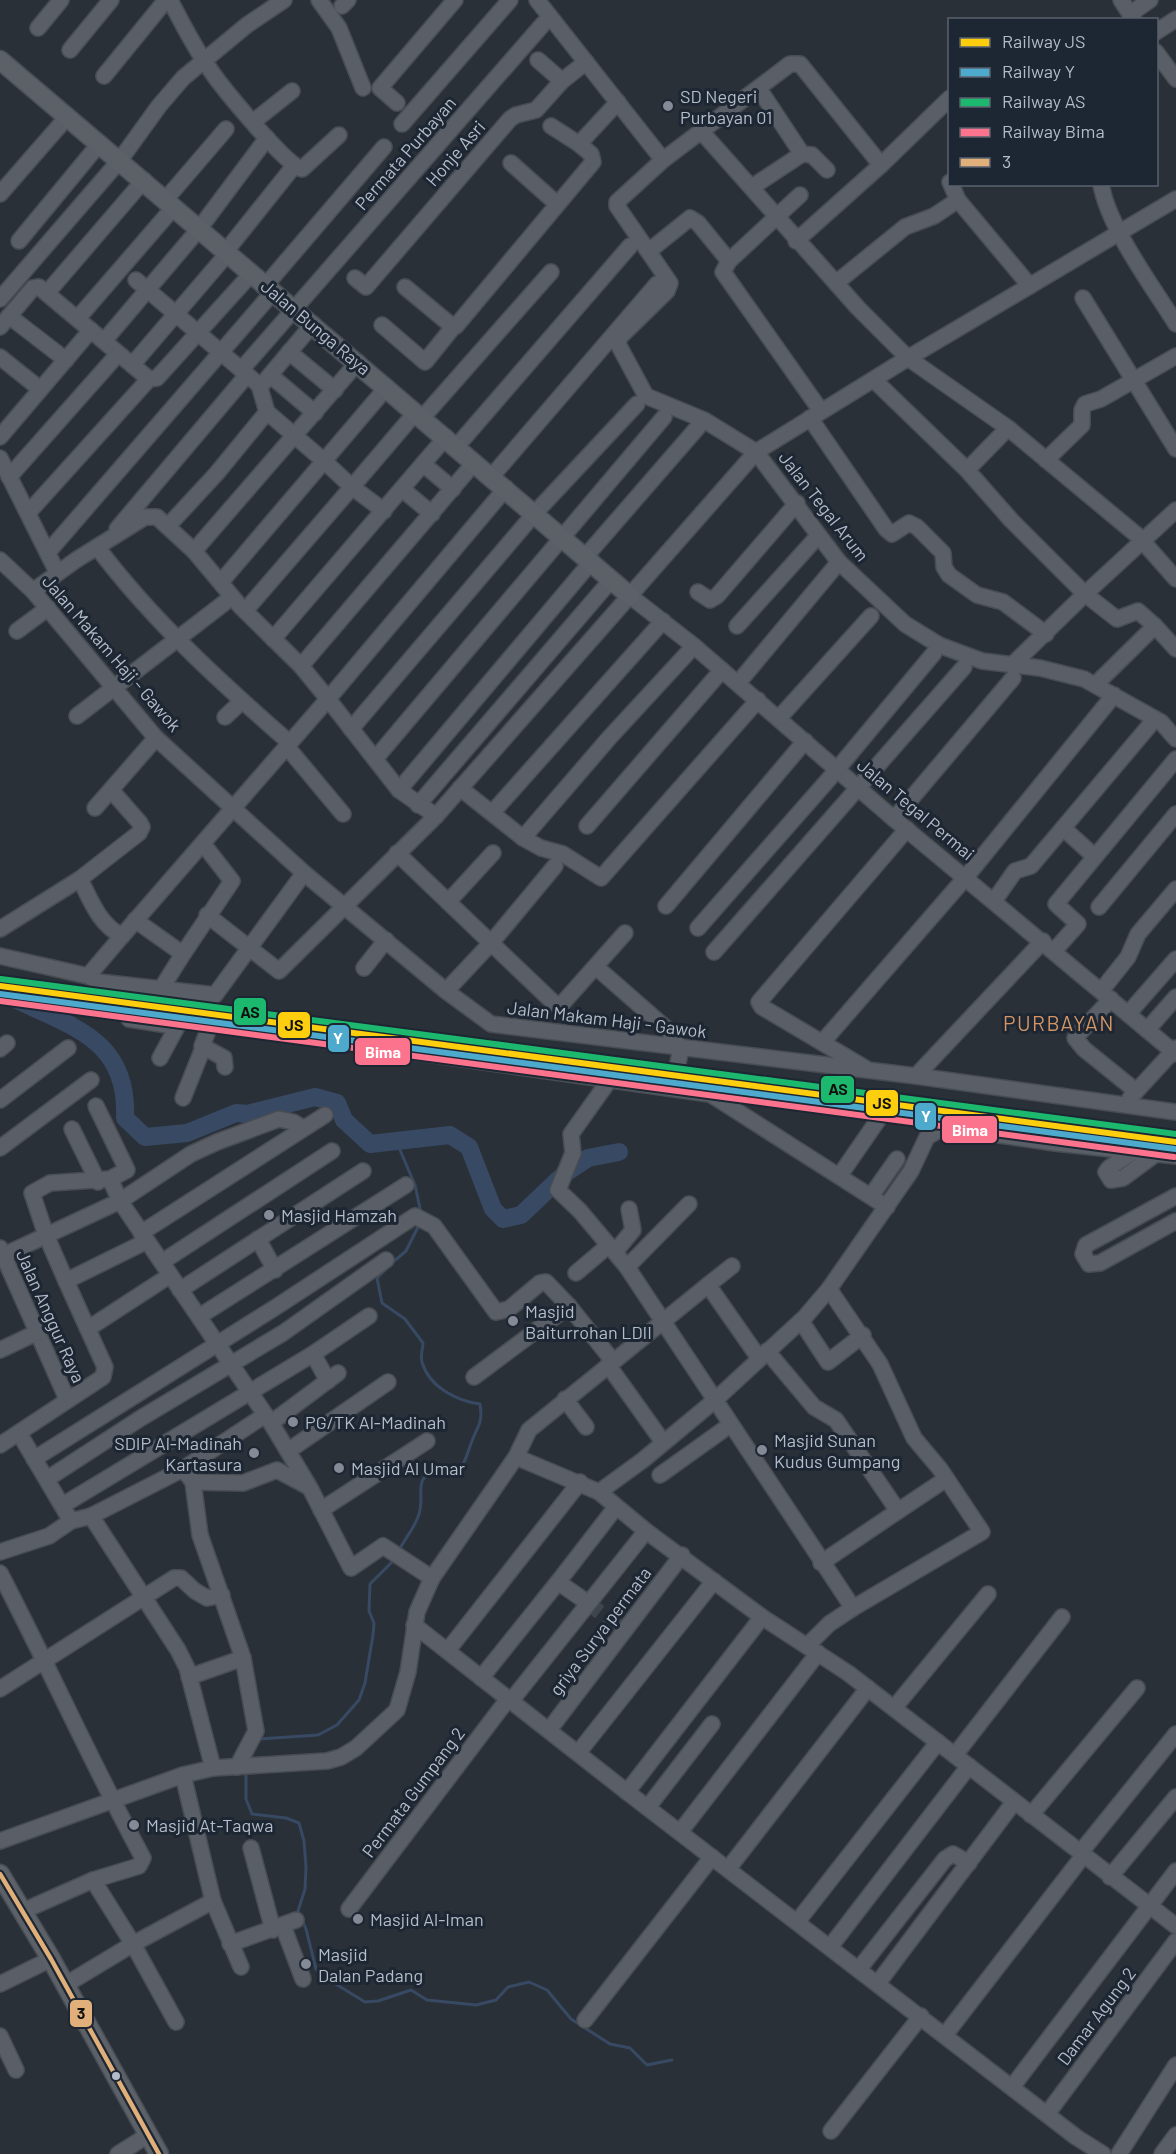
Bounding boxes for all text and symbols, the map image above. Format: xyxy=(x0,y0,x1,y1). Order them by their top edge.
legend xyxy=(948,18,1158,186)
text: Railway JS xyxy=(1002,30,1086,52)
text: Railway Y xyxy=(1002,60,1075,82)
place label: SD Negeri Purbayan 01 xyxy=(680,85,772,128)
text: Railway AS xyxy=(1002,90,1086,112)
street label: Permata Purbayan xyxy=(350,92,460,214)
marker: SD Negeri Purbayan 01 xyxy=(661,99,675,113)
street label: Honje Asri xyxy=(421,116,489,190)
text: Railway Bima xyxy=(1002,120,1105,142)
text: 3 xyxy=(1002,150,1011,172)
street label: Jalan Bunga Raya xyxy=(257,275,375,379)
street label: Jalan Tegal Arum xyxy=(774,447,874,565)
street label: Jalan Makam Haji - Gawok xyxy=(38,570,186,736)
street label: Jalan Tegal Permai xyxy=(853,753,979,865)
street label: Jalan Makam Haji - Gawok xyxy=(506,996,708,1042)
line badge: AS xyxy=(233,997,267,1026)
text: AS xyxy=(240,1002,260,1021)
district label: PURBAYAN xyxy=(1003,1010,1115,1035)
line badge: JS xyxy=(277,1011,311,1039)
text: JS xyxy=(285,1015,303,1034)
line badge: Y xyxy=(327,1024,350,1053)
text: Y xyxy=(333,1028,343,1047)
line badge: Bima xyxy=(354,1037,411,1066)
text: Bima xyxy=(365,1042,401,1061)
line badge: AS xyxy=(820,1075,855,1104)
text: AS xyxy=(828,1079,848,1098)
line badge: JS xyxy=(865,1089,899,1117)
text: JS xyxy=(873,1093,891,1112)
line badge: Y xyxy=(914,1102,937,1131)
text: Y xyxy=(921,1106,931,1125)
line badge: Bima xyxy=(941,1115,998,1144)
text: Bima xyxy=(952,1120,988,1139)
place label: Masjid Hamzah xyxy=(281,1204,397,1226)
marker: Masjid Hamzah xyxy=(262,1208,276,1222)
street label: Jalan Anggur Raya xyxy=(12,1246,90,1386)
place label: Masjid Baiturrohan LDII xyxy=(525,1300,652,1343)
marker: Masjid Baiturrohan LDII xyxy=(506,1314,520,1328)
place label: PG/TK Al-Madinah xyxy=(305,1411,446,1433)
marker: PG/TK Al-Madinah xyxy=(286,1415,300,1429)
place label: Masjid Sunan Kudus Gumpang xyxy=(774,1429,900,1472)
place label: SDIP Al-Madinah Kartasura xyxy=(114,1432,242,1475)
marker: Masjid Sunan Kudus Gumpang xyxy=(755,1443,769,1457)
marker: SDIP Al-Madinah Kartasura xyxy=(247,1446,261,1460)
place label: Masjid Al Umar xyxy=(351,1457,466,1479)
marker: Masjid Al Umar xyxy=(332,1461,346,1475)
street label: griya Surya permata xyxy=(544,1562,656,1700)
street label: Permata Gumpang 2 xyxy=(357,1723,469,1861)
place label: Masjid At-Taqwa xyxy=(146,1814,273,1836)
marker: Masjid At-Taqwa xyxy=(127,1818,141,1832)
place label: Masjid Al-Iman xyxy=(370,1908,484,1930)
marker: Masjid Al-Iman xyxy=(351,1912,365,1926)
place label: Masjid Dalan Padang xyxy=(318,1943,423,1986)
marker: Masjid Dalan Padang xyxy=(299,1957,313,1971)
street label: Damar Agung 2 xyxy=(1052,1963,1140,2069)
line badge: 3 xyxy=(69,1999,93,2028)
text: 3 xyxy=(77,2003,85,2022)
unlabelled marker xyxy=(110,2070,122,2082)

